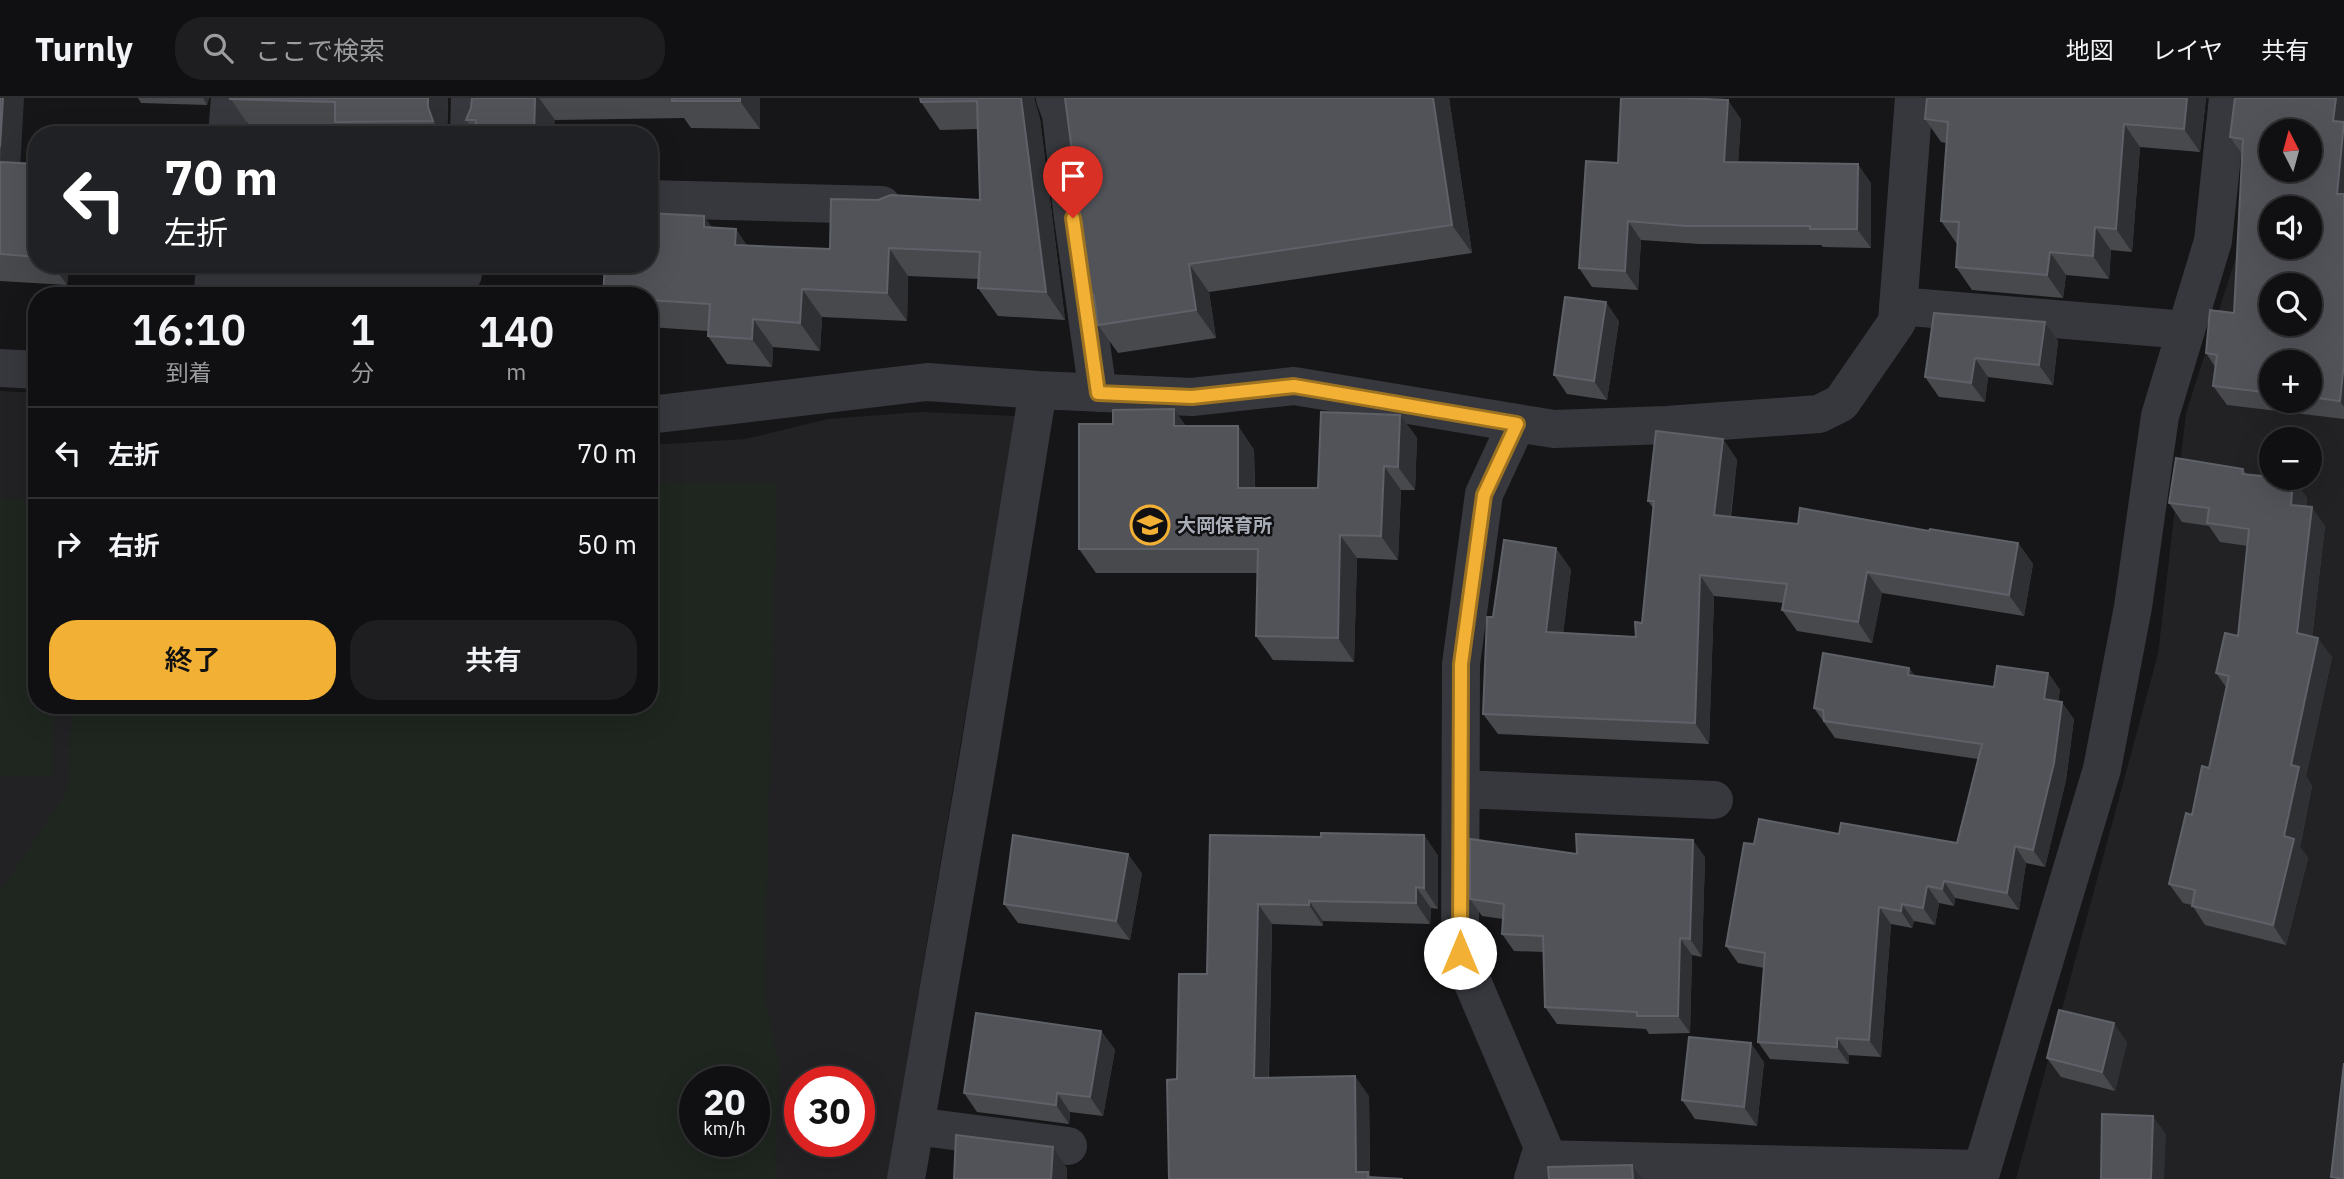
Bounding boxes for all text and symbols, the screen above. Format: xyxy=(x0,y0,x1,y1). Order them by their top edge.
search box xyxy=(175,17,665,80)
text: Turnly xyxy=(35,27,133,70)
icon: search xyxy=(199,29,237,67)
text: ここで検索 xyxy=(255,33,385,67)
text: 地図 xyxy=(2066,34,2114,66)
text: レイヤ xyxy=(2152,34,2223,66)
text: 共有 xyxy=(2261,34,2309,66)
north arrow xyxy=(2259,119,2322,182)
map controls xyxy=(2259,119,2322,490)
text: 70 m xyxy=(164,145,278,208)
pin xyxy=(1043,146,1103,218)
icon: left xyxy=(49,154,140,245)
icon: arrive xyxy=(1054,157,1092,195)
button: sound xyxy=(2259,196,2322,259)
text: 左折 xyxy=(164,211,228,253)
button: search xyxy=(2259,273,2322,336)
text: 16:10 xyxy=(132,302,246,357)
text: 1 xyxy=(350,302,375,357)
text: 140 xyxy=(479,304,554,359)
button: + xyxy=(2259,350,2322,413)
text: m xyxy=(506,356,526,386)
text: 到着 xyxy=(166,357,212,387)
text: 分 xyxy=(351,357,374,387)
button: − xyxy=(2259,427,2322,490)
icon: left xyxy=(49,434,87,472)
text: 70 m xyxy=(577,436,637,470)
text: 左折 xyxy=(108,437,160,471)
school or university icon: 大岡保育所 xyxy=(1129,504,1171,546)
place label: 大岡保育所 xyxy=(1177,513,1272,537)
icon: right xyxy=(49,525,87,563)
text: 50 m xyxy=(577,527,637,561)
text: 右折 xyxy=(108,528,160,562)
button: 終了 xyxy=(49,620,336,700)
button: 共有 xyxy=(350,620,637,700)
position arrow xyxy=(1423,916,1497,990)
speed limit sign: 30 xyxy=(784,1066,875,1157)
text: 20 xyxy=(703,1079,746,1125)
text: km/h xyxy=(703,1117,746,1140)

